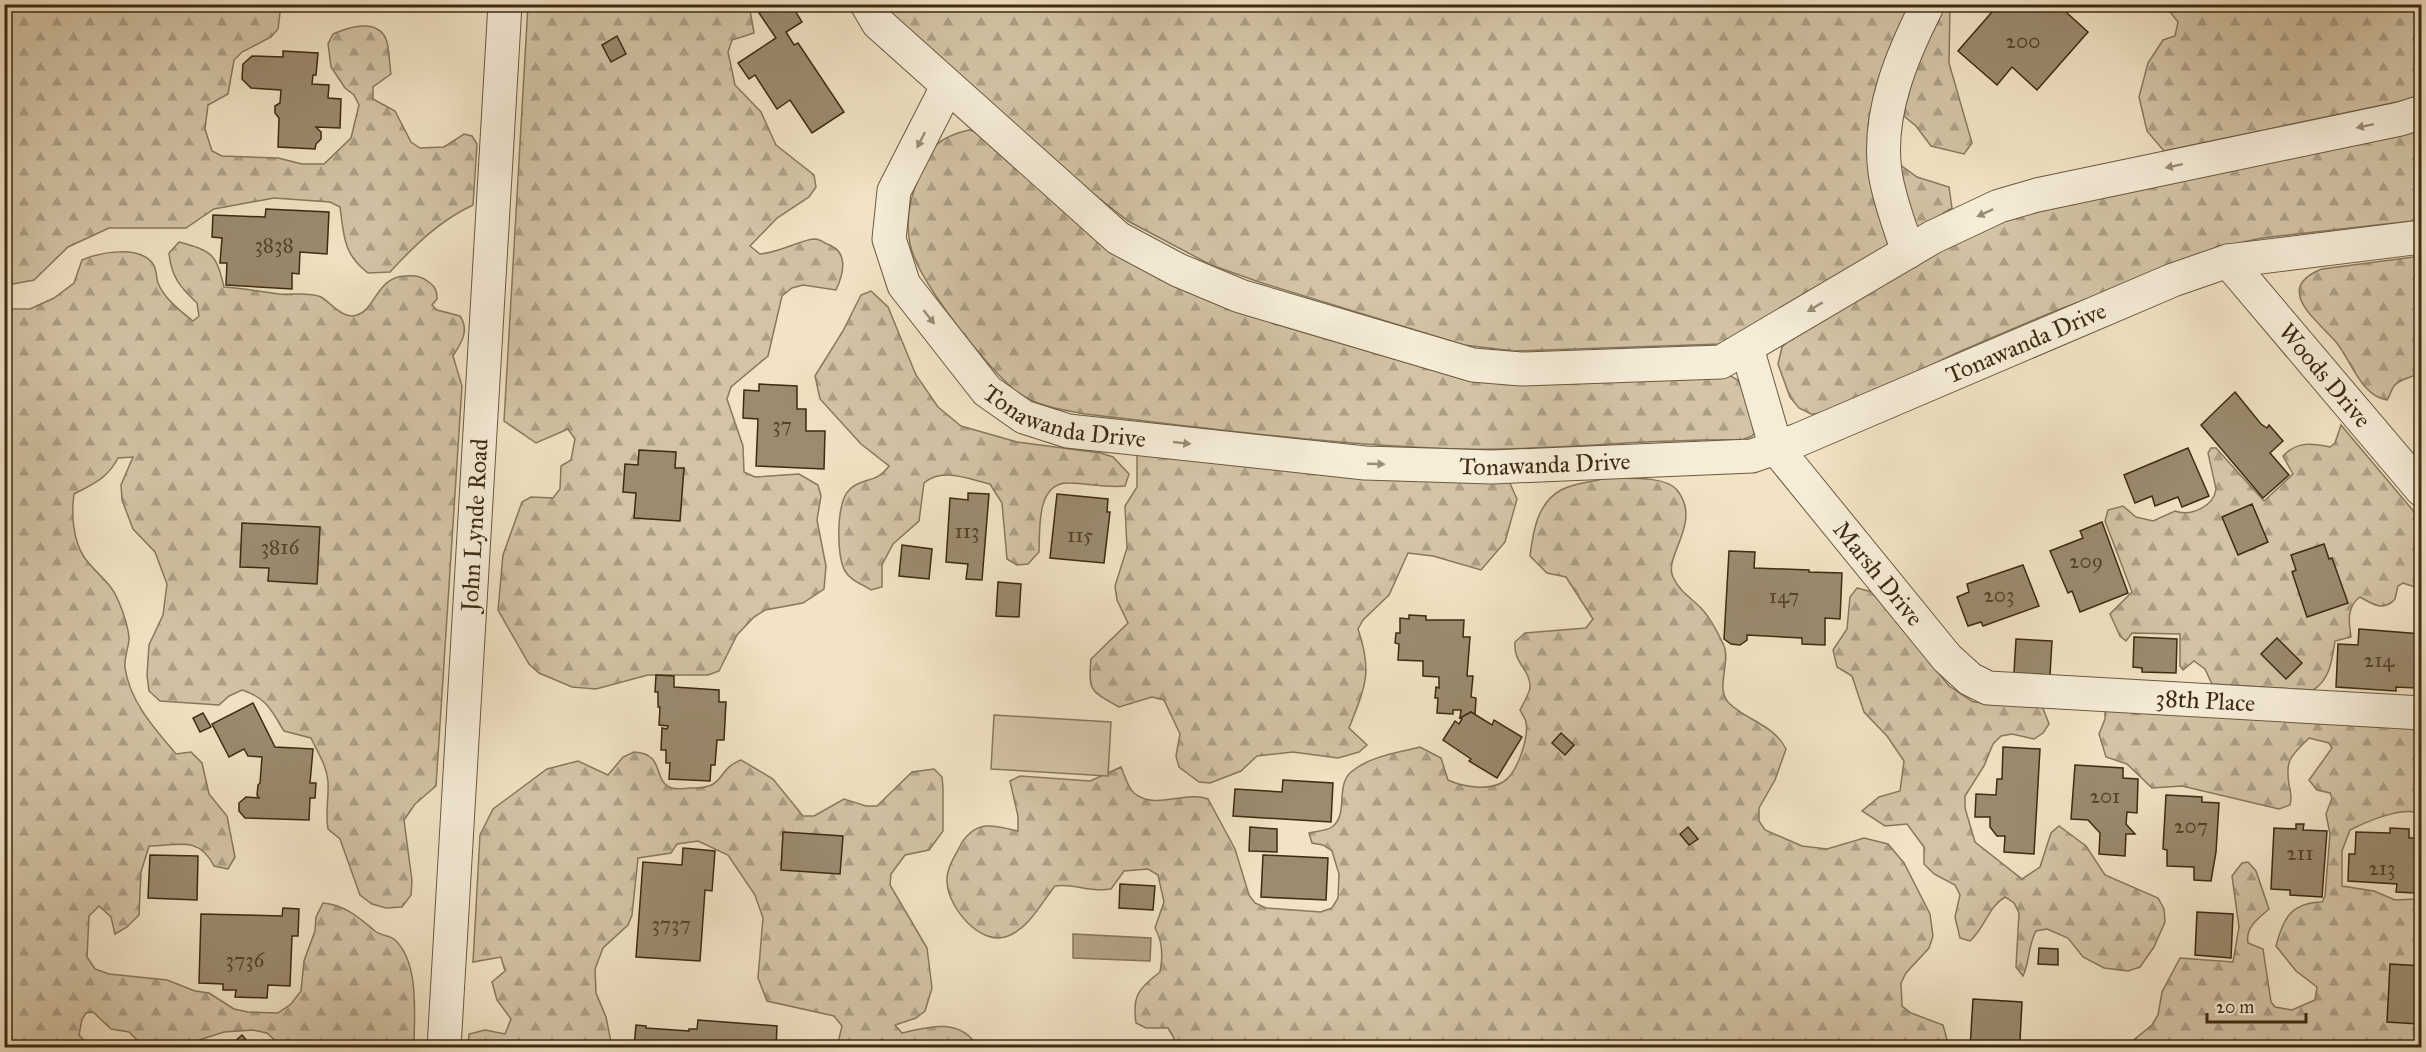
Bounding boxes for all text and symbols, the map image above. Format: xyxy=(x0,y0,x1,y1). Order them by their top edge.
house number: 200 xyxy=(2006,28,2040,54)
one-way arrow xyxy=(2356,122,2374,132)
one-way arrow xyxy=(916,131,926,148)
one-way arrow xyxy=(2164,162,2183,171)
one-way arrow xyxy=(1976,208,1993,217)
house number: 3838 xyxy=(254,232,294,258)
street label: Tonawanda Drive xyxy=(1941,295,2111,390)
one-way arrow xyxy=(1807,302,1823,313)
one-way arrow xyxy=(923,309,936,325)
street label: Woods Drive xyxy=(2272,317,2378,434)
street label: Tonawanda Drive xyxy=(977,378,1147,454)
house number: 37 xyxy=(772,412,792,438)
street label: John Lynde Road xyxy=(454,438,495,615)
one-way arrow xyxy=(1173,438,1192,448)
street label: Tonawanda Drive xyxy=(1459,446,1631,482)
one-way arrow xyxy=(1366,459,1385,468)
street label: Marsh Drive xyxy=(1827,515,1930,632)
house number: 113 xyxy=(955,518,980,544)
house number: 115 xyxy=(1067,522,1093,548)
house number: 3816 xyxy=(261,534,301,560)
house number: 209 xyxy=(2069,548,2103,574)
house number: 203 xyxy=(1984,582,2014,608)
house number: 147 xyxy=(1769,583,1799,609)
house number: 214 xyxy=(2364,647,2395,673)
street label: 38th Place xyxy=(2155,683,2256,718)
house number: 201 xyxy=(2090,783,2120,809)
house number: 207 xyxy=(2174,813,2208,839)
house number: 211 xyxy=(2287,840,2313,866)
house number: 213 xyxy=(2368,855,2396,881)
house number: 3737 xyxy=(651,911,691,937)
house number: 3736 xyxy=(226,947,266,973)
scale bar xyxy=(2207,986,2306,1024)
text: 20 m xyxy=(2216,996,2254,1018)

